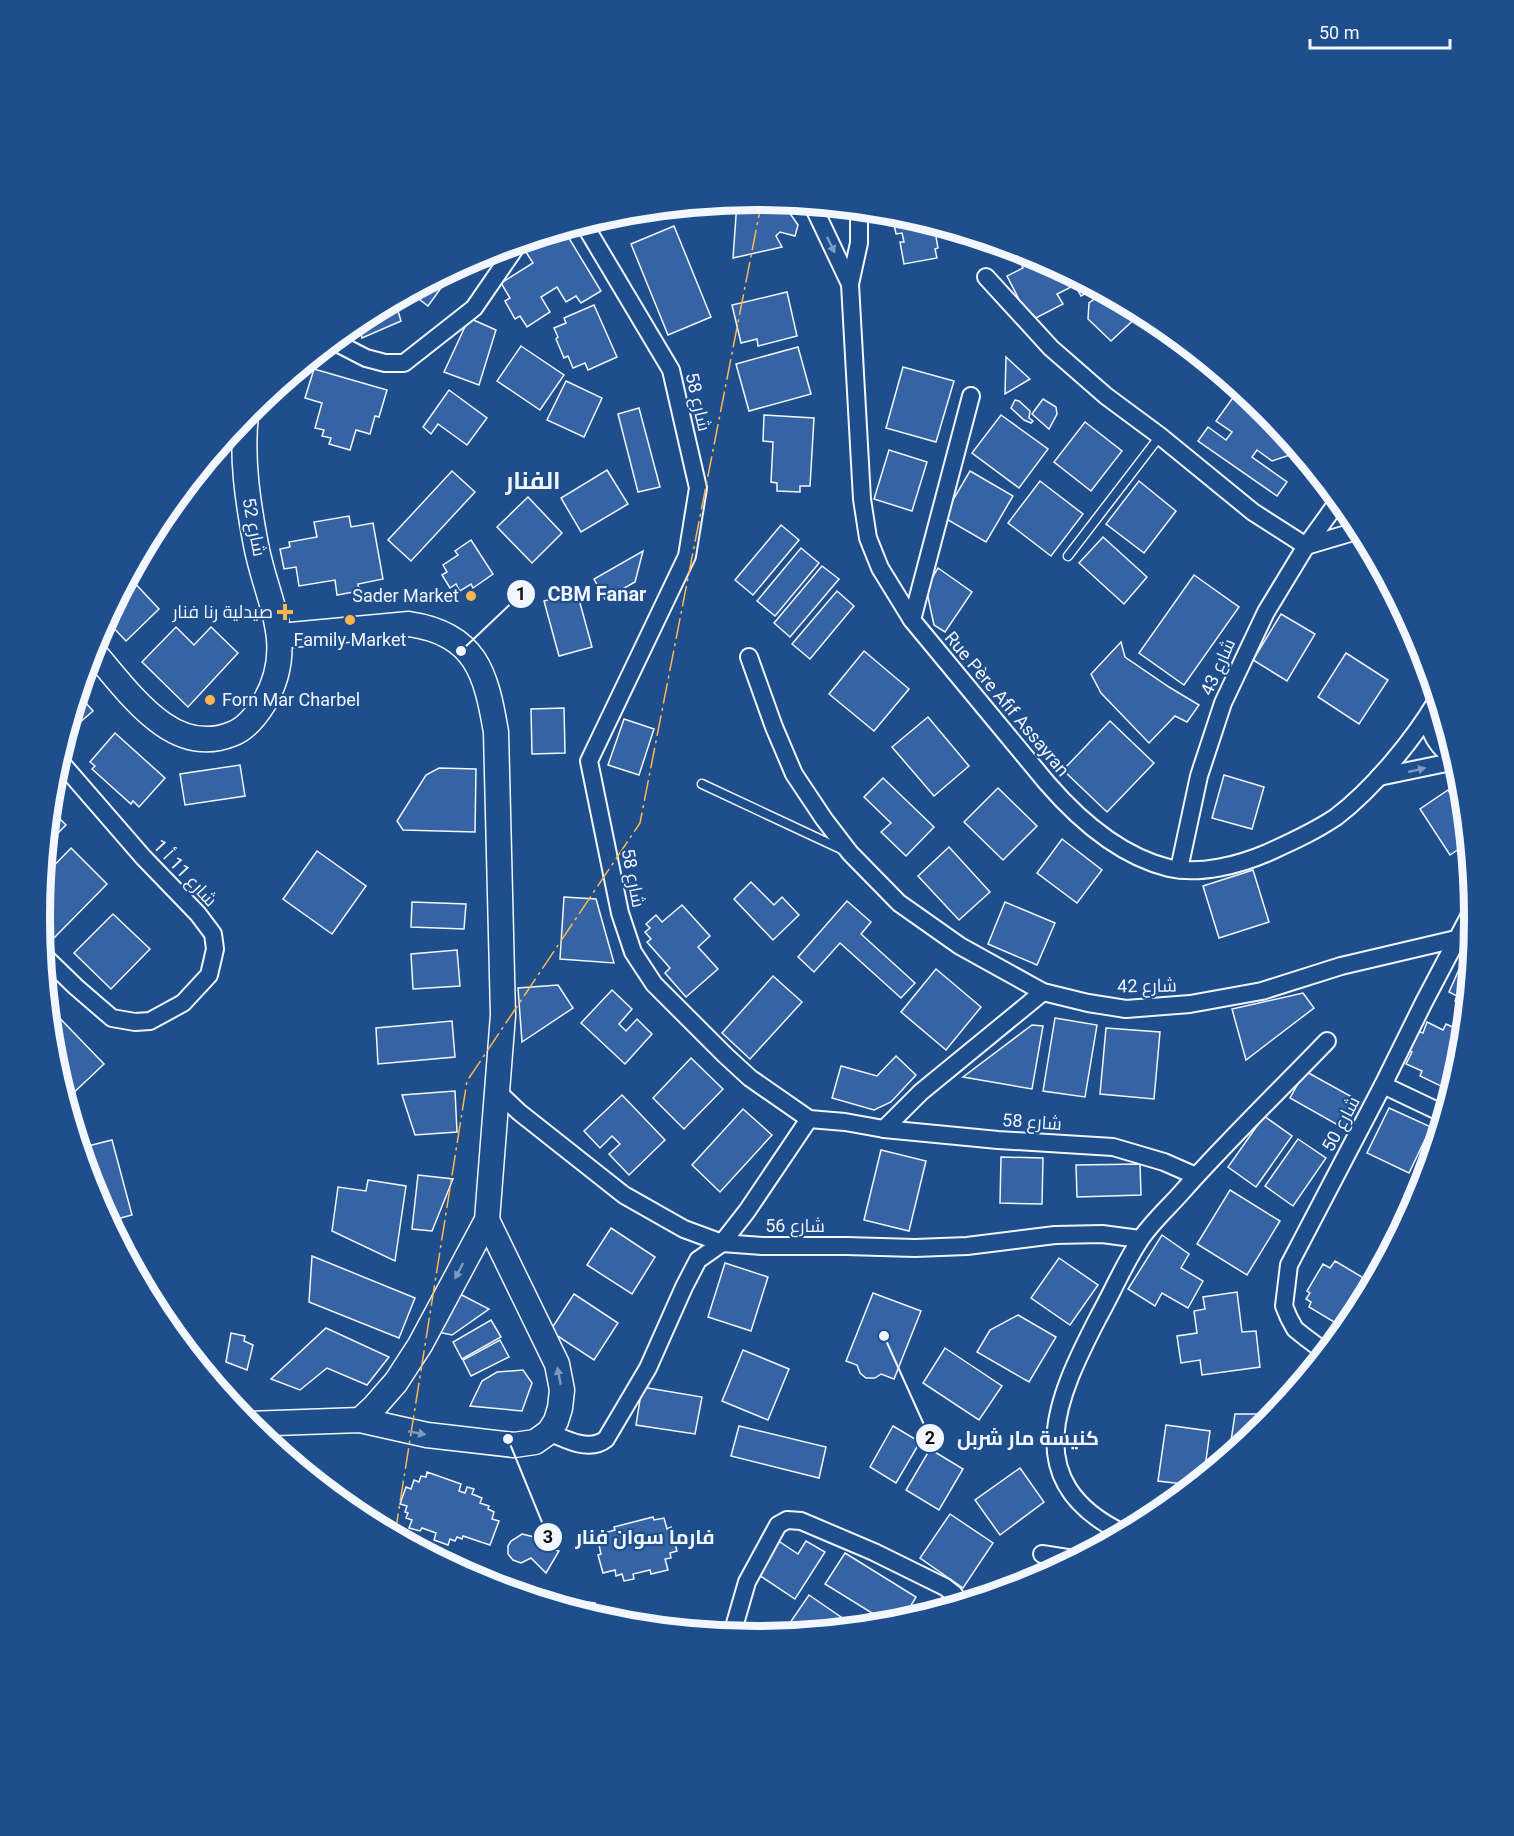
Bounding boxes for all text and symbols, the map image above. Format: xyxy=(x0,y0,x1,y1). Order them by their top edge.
scale bar xyxy=(1310,12,1450,50)
text: 50 m xyxy=(1319,22,1359,43)
one-way arrow xyxy=(826,237,835,254)
street label: شارع 58 xyxy=(680,370,715,434)
district label: الفنار xyxy=(504,467,561,495)
street label: شارع 52 xyxy=(237,496,270,559)
callout: CBM Fanar xyxy=(506,575,659,613)
text: CBM Fanar xyxy=(548,582,647,606)
text: 1 xyxy=(516,583,526,604)
place label: Sader Market xyxy=(352,585,459,606)
marker: Sader Market xyxy=(464,589,478,603)
place label: صيدلية رنا فنار xyxy=(172,601,273,623)
marker: صيدلية رنا فنار xyxy=(278,605,292,619)
marker: Family Market xyxy=(343,613,357,627)
street label: Rue Père Afif Assayran xyxy=(941,627,1074,780)
place label: Family Market xyxy=(294,629,407,650)
street label: شارع 43 xyxy=(1196,635,1241,699)
place label: Forn Mar Charbel xyxy=(222,689,360,710)
marker: Forn Mar Charbel xyxy=(203,693,217,707)
one-way arrow xyxy=(1408,765,1427,774)
street label: شارع 11 أ 1 xyxy=(148,835,222,912)
street label: شارع 58 xyxy=(616,847,649,910)
street label: شارع 42 xyxy=(1117,974,1177,999)
street label: شارع 50 xyxy=(1317,1093,1366,1156)
street label: شارع 58 xyxy=(1001,1109,1062,1136)
street label: شارع 56 xyxy=(765,1215,825,1238)
one-way arrow xyxy=(454,1263,464,1280)
one-way arrow xyxy=(554,1366,563,1385)
callout: كنيسة مار شربل xyxy=(915,1419,1111,1457)
text: كنيسة مار شربل xyxy=(957,1426,1099,1450)
text: 2 xyxy=(925,1427,935,1448)
one-way arrow xyxy=(408,1429,427,1438)
callout: فارما سوان فنار xyxy=(533,1518,727,1556)
text: فارما سوان فنار xyxy=(574,1525,715,1549)
text: 3 xyxy=(543,1526,553,1547)

